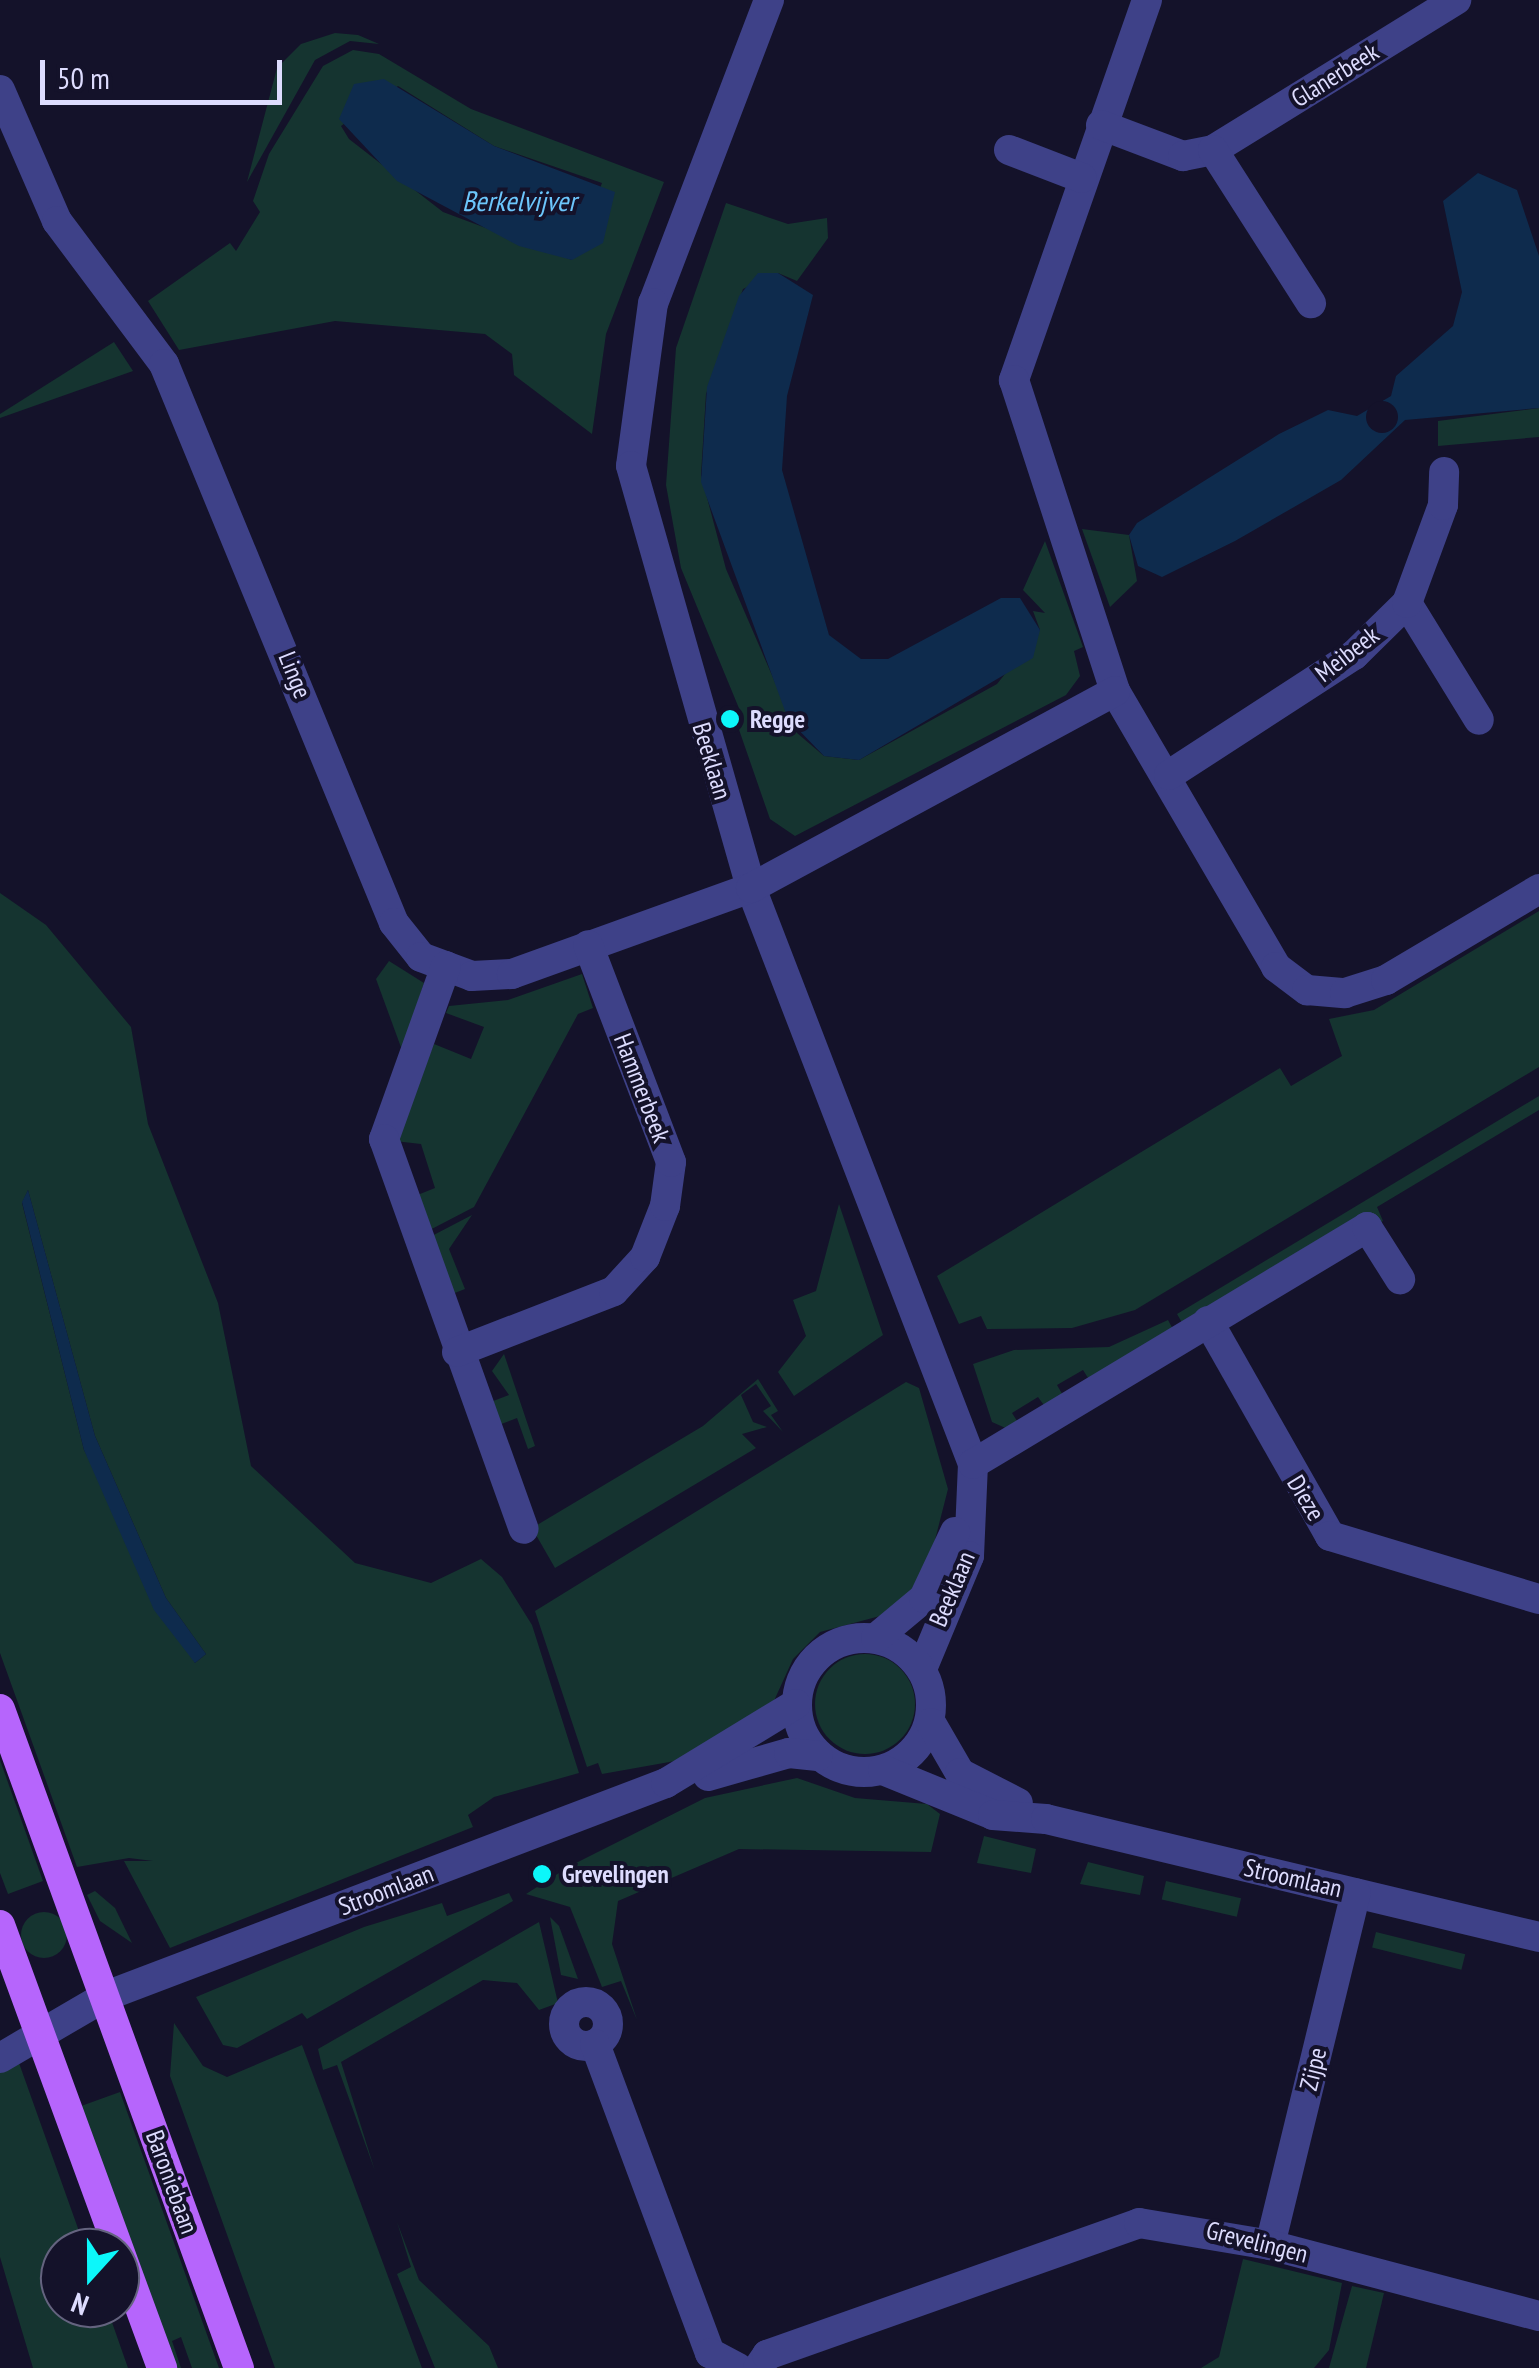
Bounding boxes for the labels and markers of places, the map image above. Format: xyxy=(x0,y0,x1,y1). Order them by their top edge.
place label: Regge xyxy=(750,704,805,734)
marker: Regge xyxy=(719,708,741,730)
place label: Grevelingen xyxy=(562,1859,669,1889)
marker: Grevelingen xyxy=(531,1863,553,1885)

